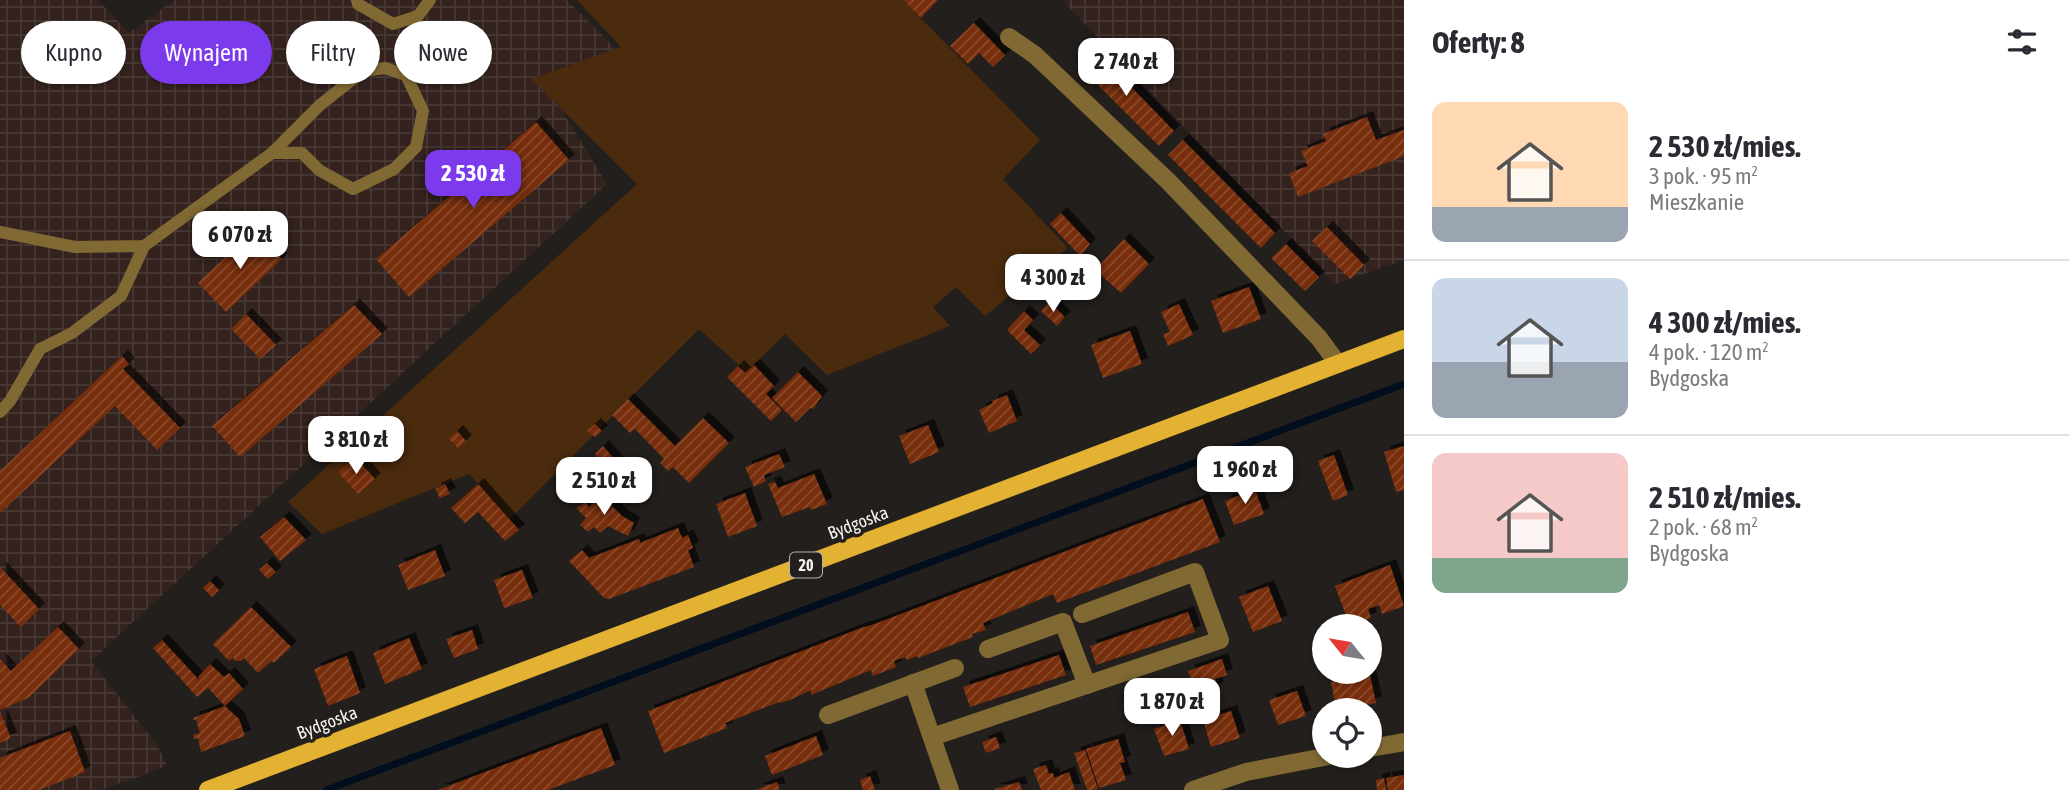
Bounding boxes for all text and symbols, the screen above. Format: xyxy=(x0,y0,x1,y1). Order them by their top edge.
chip: Kupno xyxy=(21,21,126,84)
chip: Wynajem xyxy=(140,21,272,84)
chip: Filtry xyxy=(286,21,380,84)
chip: Nowe xyxy=(394,21,492,84)
icon: filters xyxy=(2003,23,2041,61)
text: Oferty: 8 xyxy=(1432,25,1525,59)
pin: 2 740 zł xyxy=(1054,38,1198,98)
text: 2 740 zł xyxy=(1094,48,1158,74)
text: 2 530 zł/mies. xyxy=(1649,129,1801,163)
icon: home xyxy=(1488,130,1572,214)
pin: 2 530 zł xyxy=(401,150,545,210)
text: 2 530 zł xyxy=(441,160,505,186)
text: 3 pok. · 95 m² xyxy=(1649,163,1758,189)
text: Mieszkanie xyxy=(1649,189,1744,215)
pin: 6 070 zł xyxy=(168,212,312,271)
text: 6 070 zł xyxy=(208,221,272,247)
pin: 4 300 zł xyxy=(981,254,1125,314)
text: 4 300 zł xyxy=(1021,264,1085,290)
text: 4 300 zł/mies. xyxy=(1649,305,1801,339)
icon: home xyxy=(1488,306,1572,390)
text: 4 pok. · 120 m² xyxy=(1649,339,1769,365)
text: Bydgoska xyxy=(1649,365,1729,391)
pin: 3 810 zł xyxy=(284,416,428,476)
text: 3 810 zł xyxy=(324,426,388,452)
pin: 1 960 zł xyxy=(1173,447,1317,506)
text: 1 960 zł xyxy=(1213,456,1277,482)
pin: 2 510 zł xyxy=(532,458,676,517)
text: 2 510 zł xyxy=(572,467,636,493)
text: 2 510 zł/mies. xyxy=(1649,480,1801,514)
icon: home xyxy=(1488,481,1572,565)
street label: Bydgoska xyxy=(825,501,891,544)
text: 2 pok. · 68 m² xyxy=(1649,514,1758,540)
text: Bydgoska xyxy=(1649,540,1729,566)
road number: 20 xyxy=(790,552,822,578)
north arrow xyxy=(1312,614,1382,684)
map controls xyxy=(1312,614,1382,768)
pin: 1 870 zł xyxy=(1100,678,1244,738)
text: 1 870 zł xyxy=(1140,688,1204,714)
button: locate xyxy=(1312,698,1382,768)
street label: Bydgoska xyxy=(294,701,360,744)

